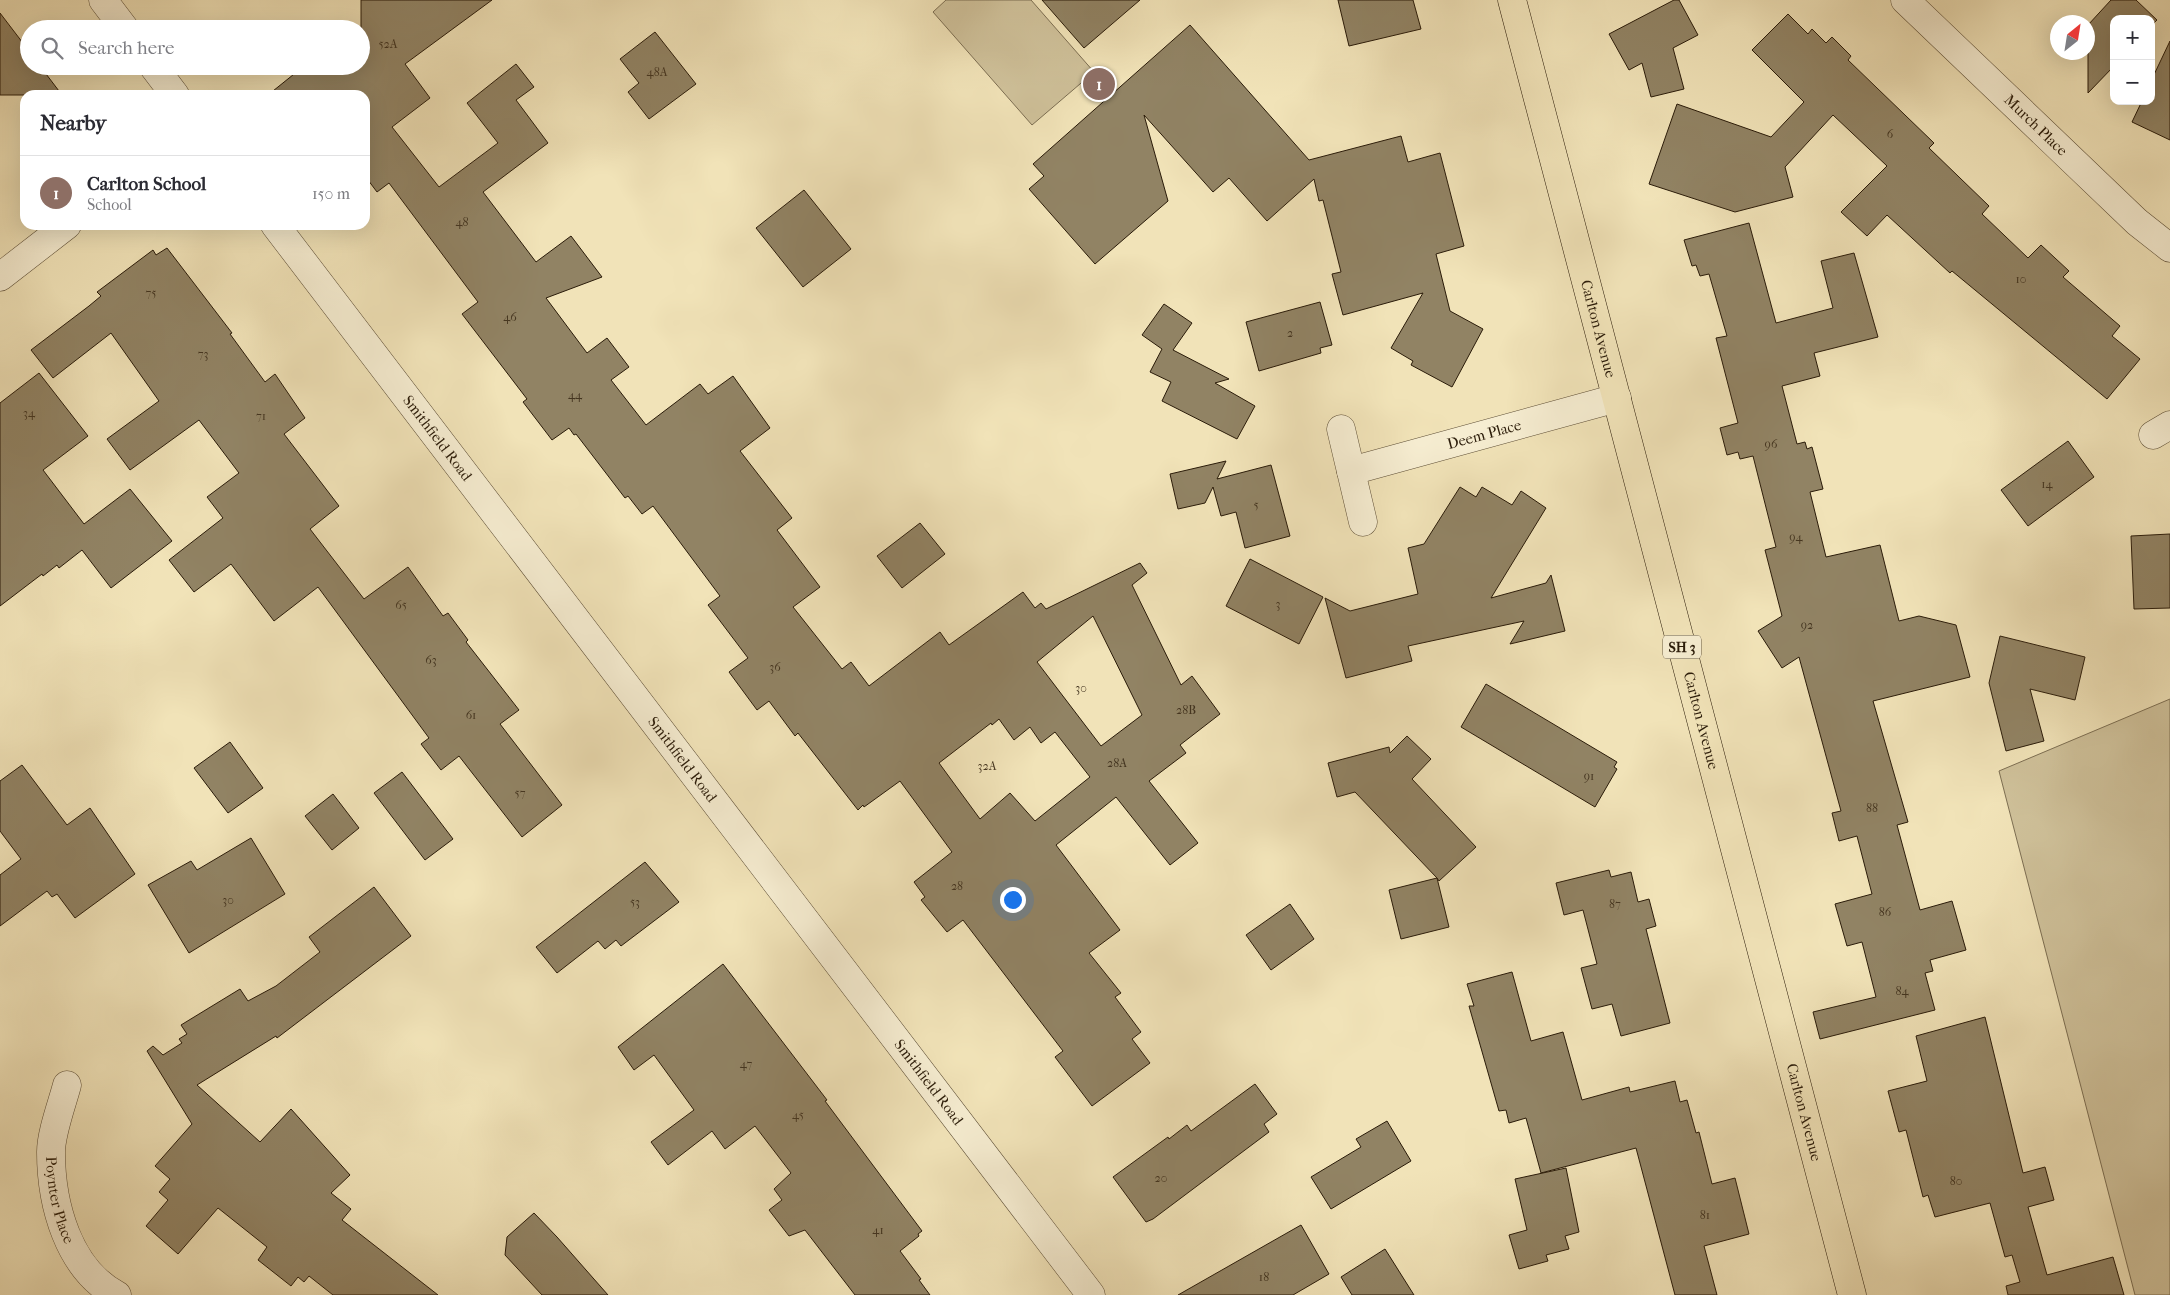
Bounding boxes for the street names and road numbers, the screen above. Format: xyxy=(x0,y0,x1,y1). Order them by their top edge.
street label: Murch Place xyxy=(2000,91,2072,160)
street label: Carlton Avenue xyxy=(1577,278,1620,380)
street label: Smithfield Road xyxy=(399,392,476,485)
street label: Deem Place xyxy=(1445,416,1524,453)
road number: SH 3 xyxy=(1663,636,1701,659)
street label: Carlton Avenue xyxy=(1680,670,1723,772)
street label: Smithfield Road xyxy=(644,713,721,806)
street label: Smithfield Road xyxy=(890,1036,968,1129)
street label: Carlton Avenue xyxy=(1783,1061,1826,1164)
street label: Poynter Place xyxy=(42,1156,78,1247)

